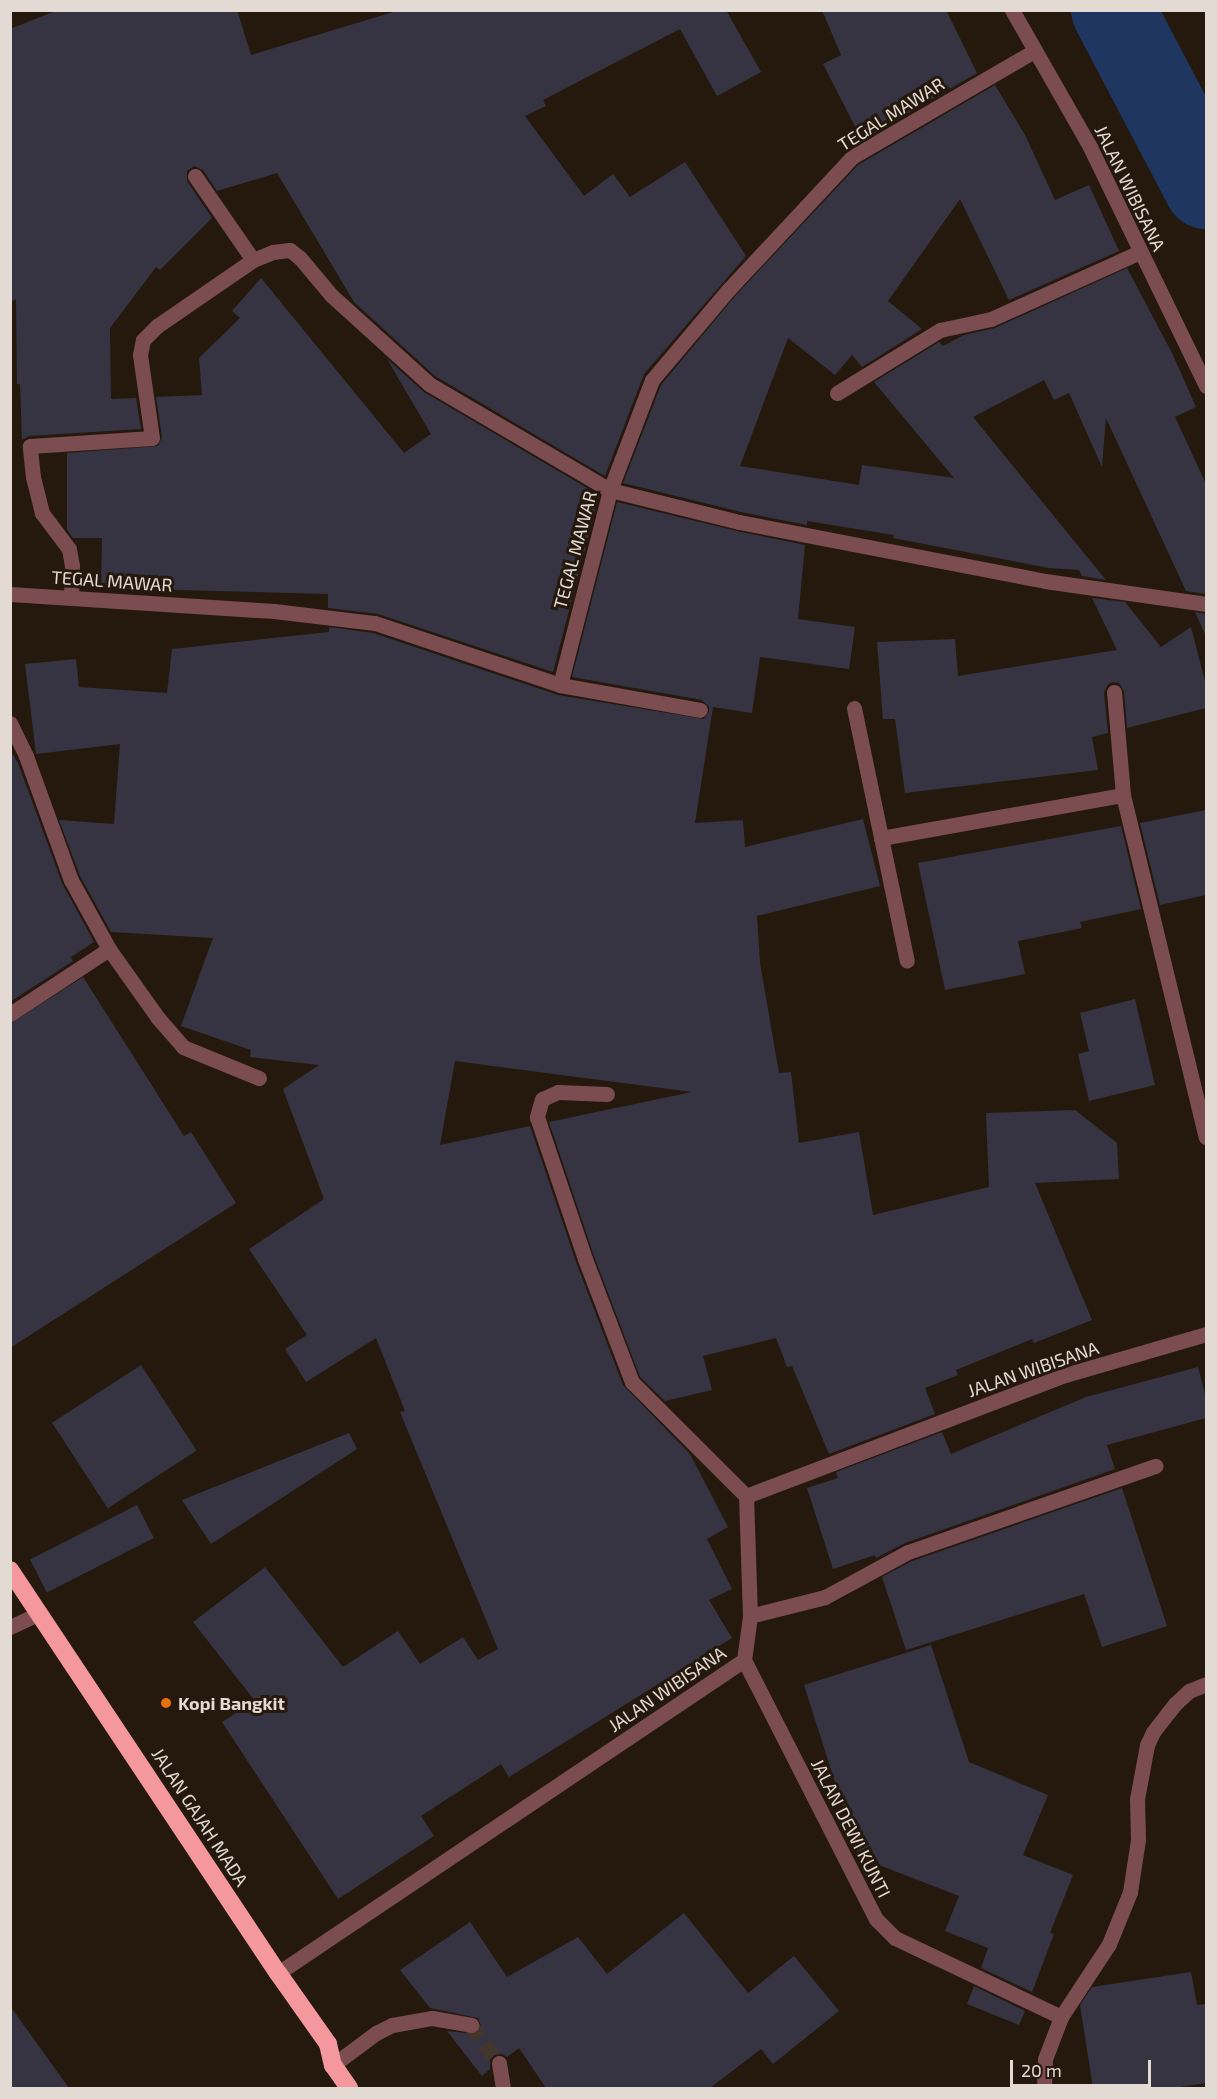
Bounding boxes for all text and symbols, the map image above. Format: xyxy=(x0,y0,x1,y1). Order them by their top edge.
street label: TEGAL MAWAR xyxy=(834,73,948,155)
street label: JALAN WIBISANA xyxy=(1090,122,1170,254)
street label: TEGAL MAWAR xyxy=(549,488,601,612)
street label: TEGAL MAWAR xyxy=(51,566,173,596)
street label: JALAN WIBISANA xyxy=(965,1336,1101,1402)
street label: JALAN WIBISANA xyxy=(604,1642,730,1736)
place label: Kopi Bangkit xyxy=(178,1692,285,1714)
marker: Kopi Bangkit xyxy=(159,1696,173,1710)
street label: JALAN GAJAH MADA xyxy=(147,1744,253,1890)
street label: JALAN DEWI KUNTI xyxy=(807,1755,895,1901)
scale bar xyxy=(1013,2048,1154,2086)
text: 20 m xyxy=(1021,2059,1062,2081)

